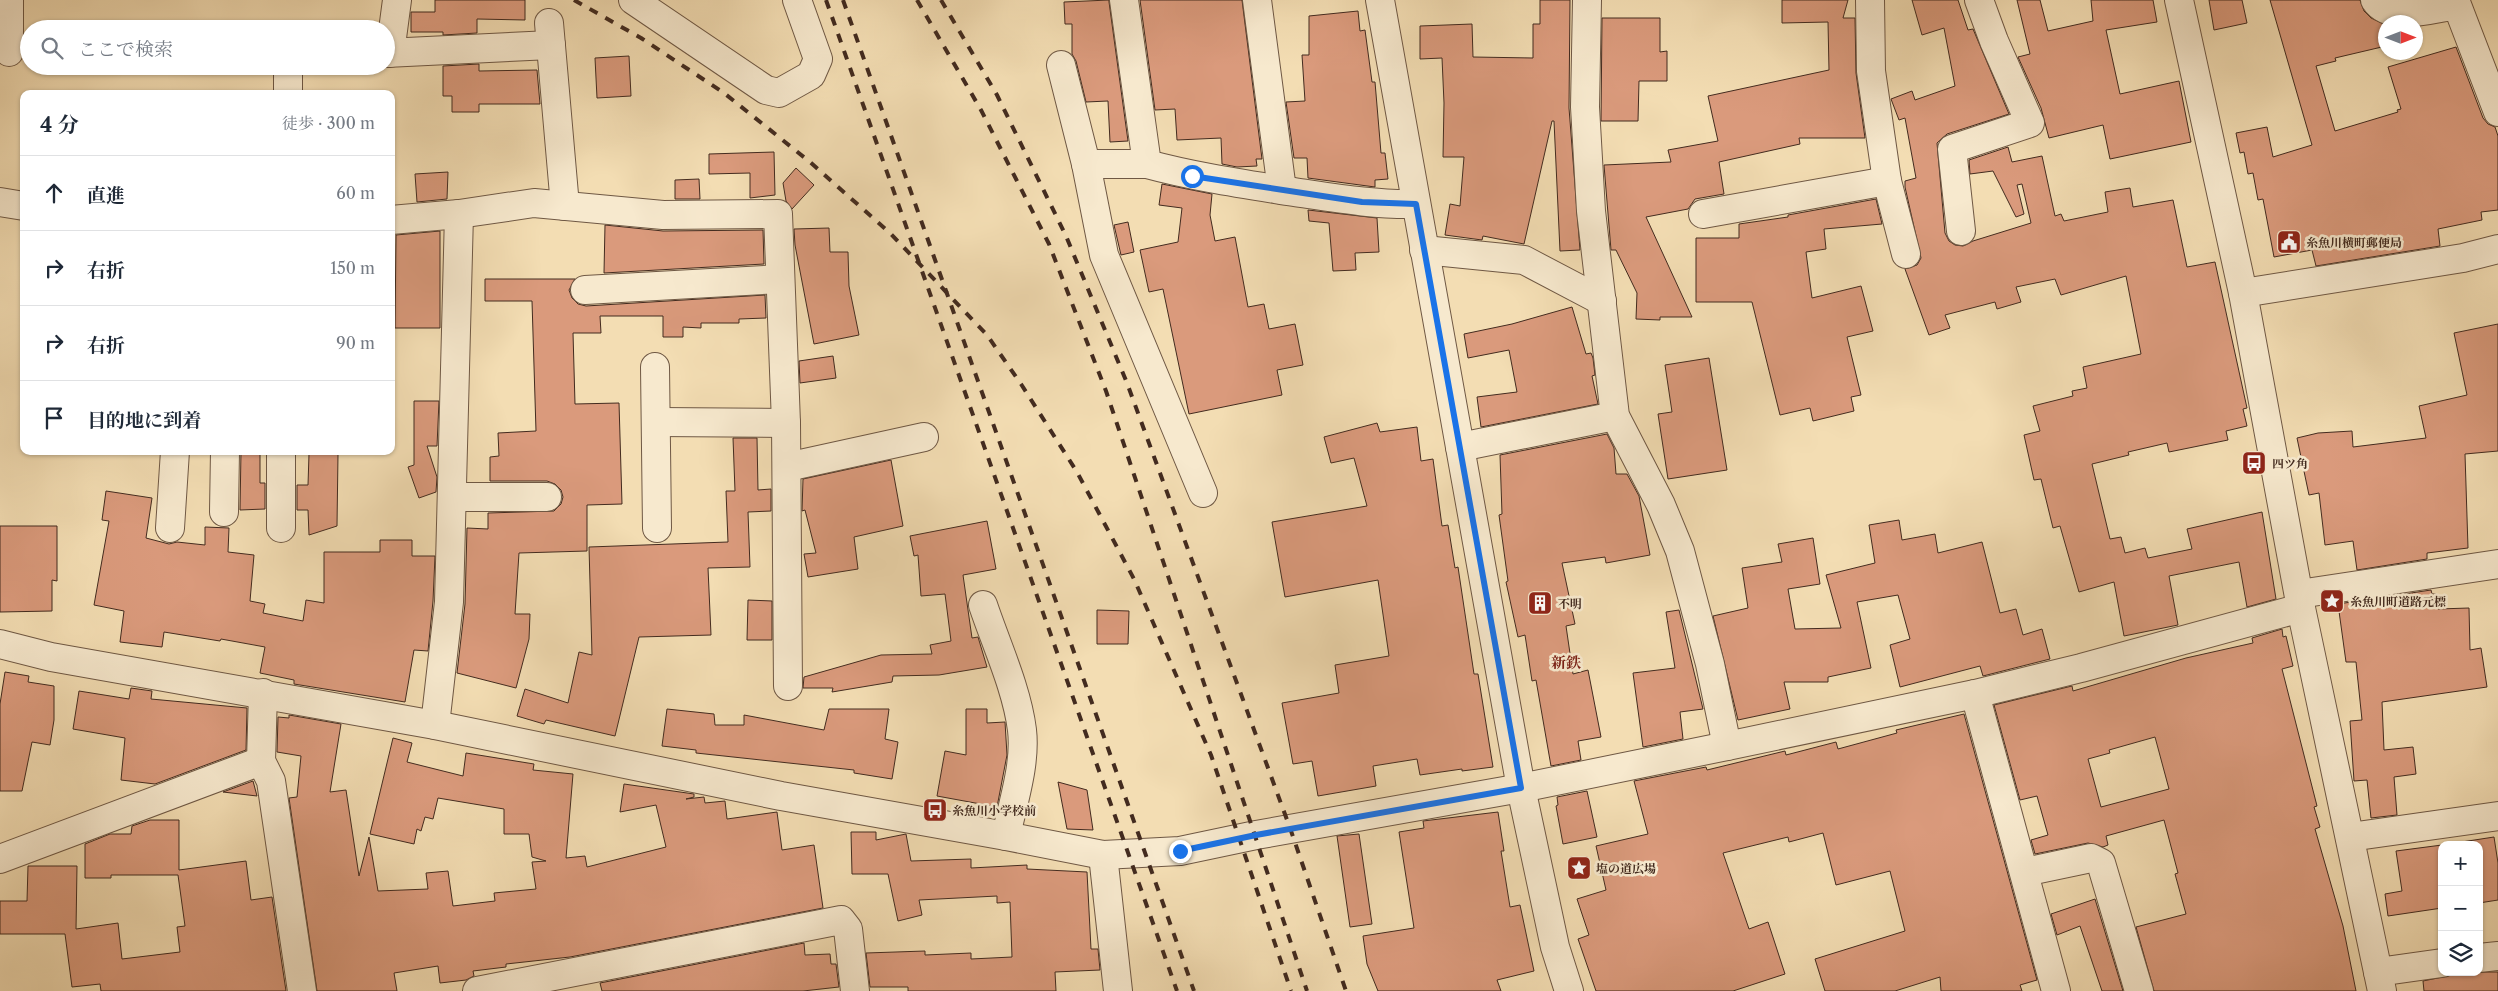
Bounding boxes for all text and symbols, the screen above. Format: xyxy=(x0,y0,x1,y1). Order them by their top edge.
north arrow xyxy=(2378,15,2423,60)
search box xyxy=(20,20,395,75)
icon: search xyxy=(38,34,66,62)
text: ここで検索 xyxy=(78,38,173,61)
text: 4 分 xyxy=(40,112,79,137)
text: 徒歩 · 300 m xyxy=(282,113,375,133)
route start xyxy=(1181,165,1204,188)
icon: ahead xyxy=(40,179,68,207)
text: 60 m xyxy=(336,183,375,203)
text: 直進 xyxy=(87,184,125,207)
public building icon: 糸魚川横町郵便局 xyxy=(2276,229,2302,255)
place label: 糸魚川横町郵便局 xyxy=(2306,235,2402,250)
icon: right xyxy=(40,254,68,282)
text: 150 m xyxy=(330,258,375,278)
text: 右折 xyxy=(87,259,125,282)
icon: right xyxy=(40,329,68,357)
text: 90 m xyxy=(336,333,375,353)
text: 右折 xyxy=(87,334,125,357)
icon: arrive xyxy=(40,404,68,432)
text: 目的地に到着 xyxy=(87,409,201,432)
bus stop icon: 四ツ角 xyxy=(2241,450,2267,476)
place label: 四ツ角 xyxy=(2272,456,2308,471)
place icon: 糸魚川町道路元標 xyxy=(2319,588,2345,614)
building icon: 不明 xyxy=(1527,590,1553,616)
place label: 糸魚川町道路元標 xyxy=(2350,594,2446,609)
place label: 不明 xyxy=(1558,596,1582,611)
district label: 新鉄 xyxy=(1551,653,1581,672)
bus stop icon: 糸魚川小学校前 xyxy=(922,797,948,823)
place label: 糸魚川小学校前 xyxy=(952,803,1036,818)
route end xyxy=(1169,840,1192,863)
map controls xyxy=(2438,841,2483,976)
button: + xyxy=(2438,841,2483,886)
place icon: 塩の道広場 xyxy=(1566,855,1592,881)
place label: 塩の道広場 xyxy=(1596,861,1656,876)
button: − xyxy=(2438,886,2483,931)
button: layers xyxy=(2438,931,2483,976)

